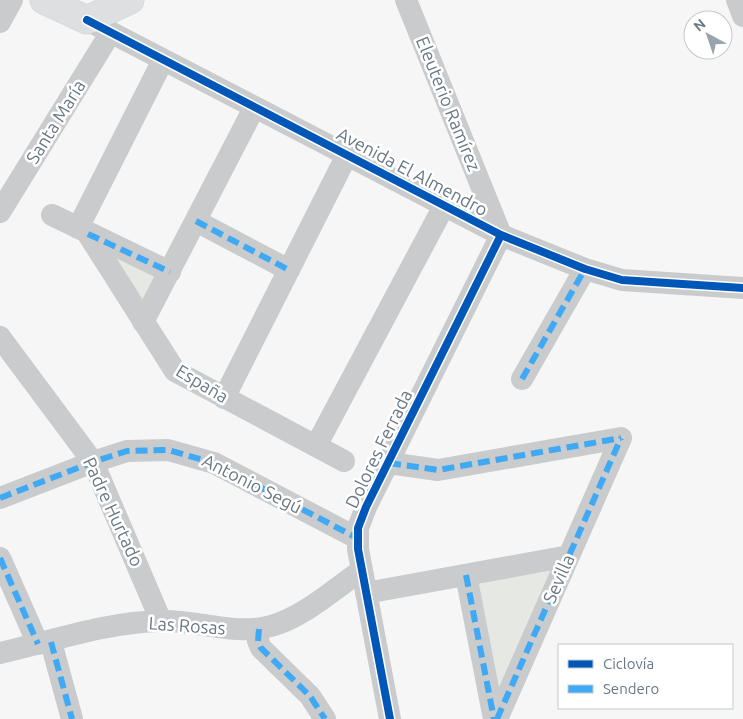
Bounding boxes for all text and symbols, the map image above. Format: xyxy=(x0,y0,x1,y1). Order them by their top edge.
north arrow xyxy=(683,10,733,60)
text: N xyxy=(690,16,709,35)
street label: Eleuterio Ramírez xyxy=(413,33,485,174)
street label: Santa María xyxy=(22,76,89,167)
street label: Avenida El Almendro xyxy=(334,123,491,219)
street label: España xyxy=(173,360,232,406)
street label: Dolores Ferrada xyxy=(341,386,415,511)
street label: Antonio Segú xyxy=(199,449,305,517)
street label: Padre Hurtado xyxy=(80,454,148,569)
street label: Sevilla xyxy=(539,551,578,606)
street label: Las Rosas xyxy=(148,612,226,638)
legend xyxy=(558,644,733,709)
text: Ciclovía xyxy=(603,655,654,672)
text: Sendero xyxy=(603,680,659,697)

